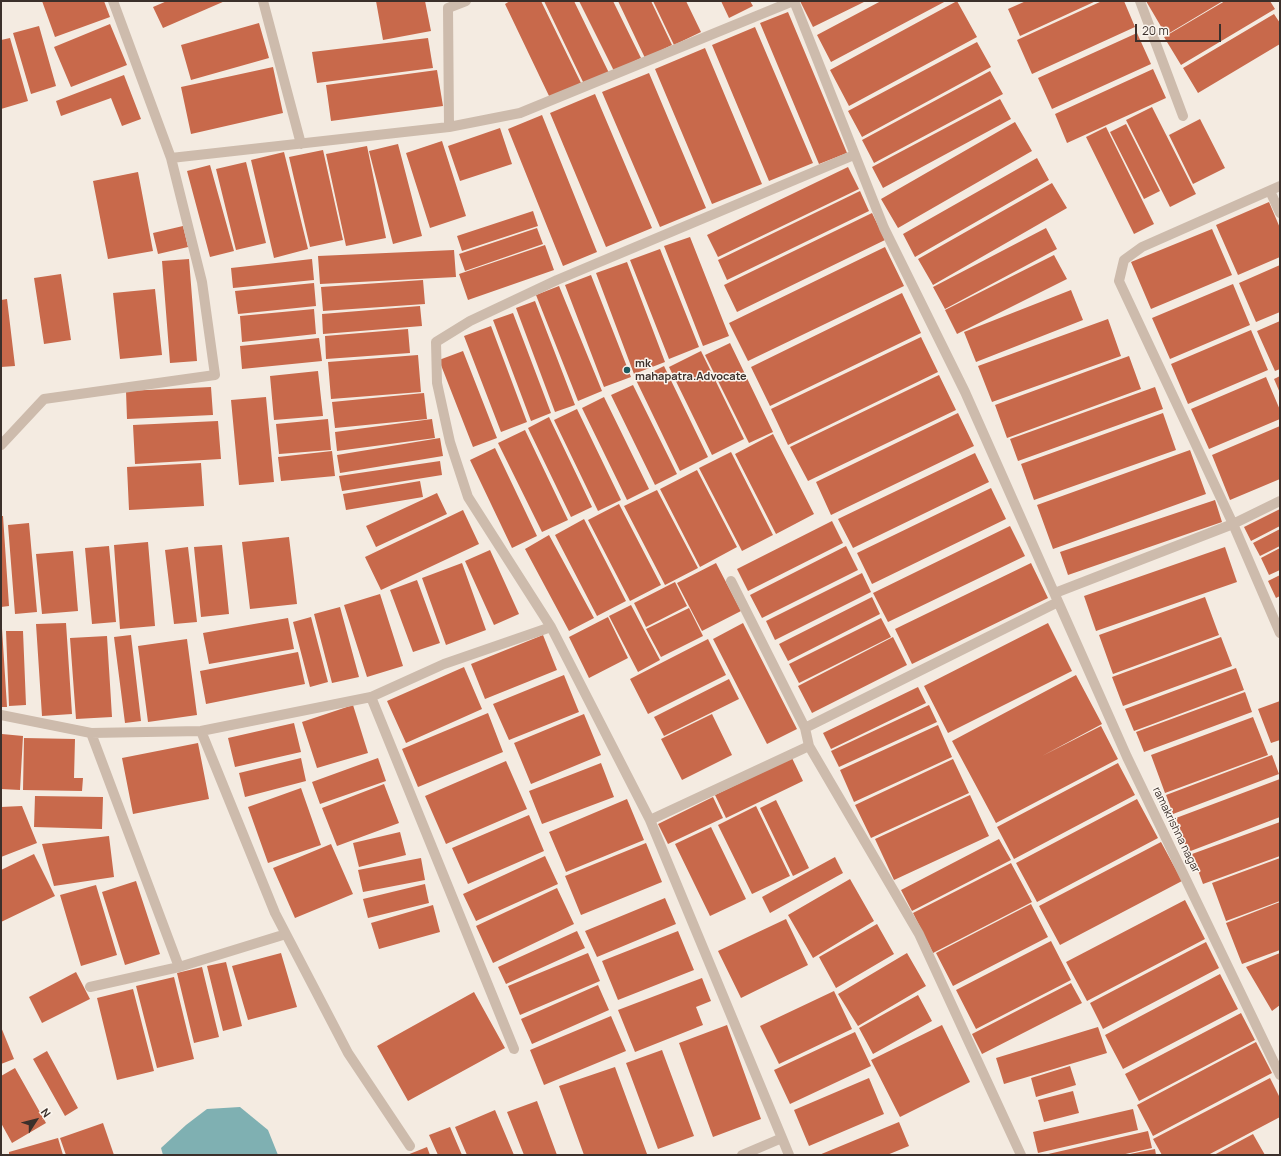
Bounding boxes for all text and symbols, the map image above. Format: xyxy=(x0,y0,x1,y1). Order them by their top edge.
scale bar xyxy=(1137,16,1223,42)
text: 20 m xyxy=(1142,22,1169,39)
place label: mk mahapatra.Advocate xyxy=(635,357,747,383)
marker: mk mahapatra.Advocate xyxy=(622,365,632,375)
street label: ramakrishna nagar xyxy=(1150,785,1202,875)
north arrow xyxy=(16,1100,56,1140)
text: N xyxy=(38,1105,55,1120)

